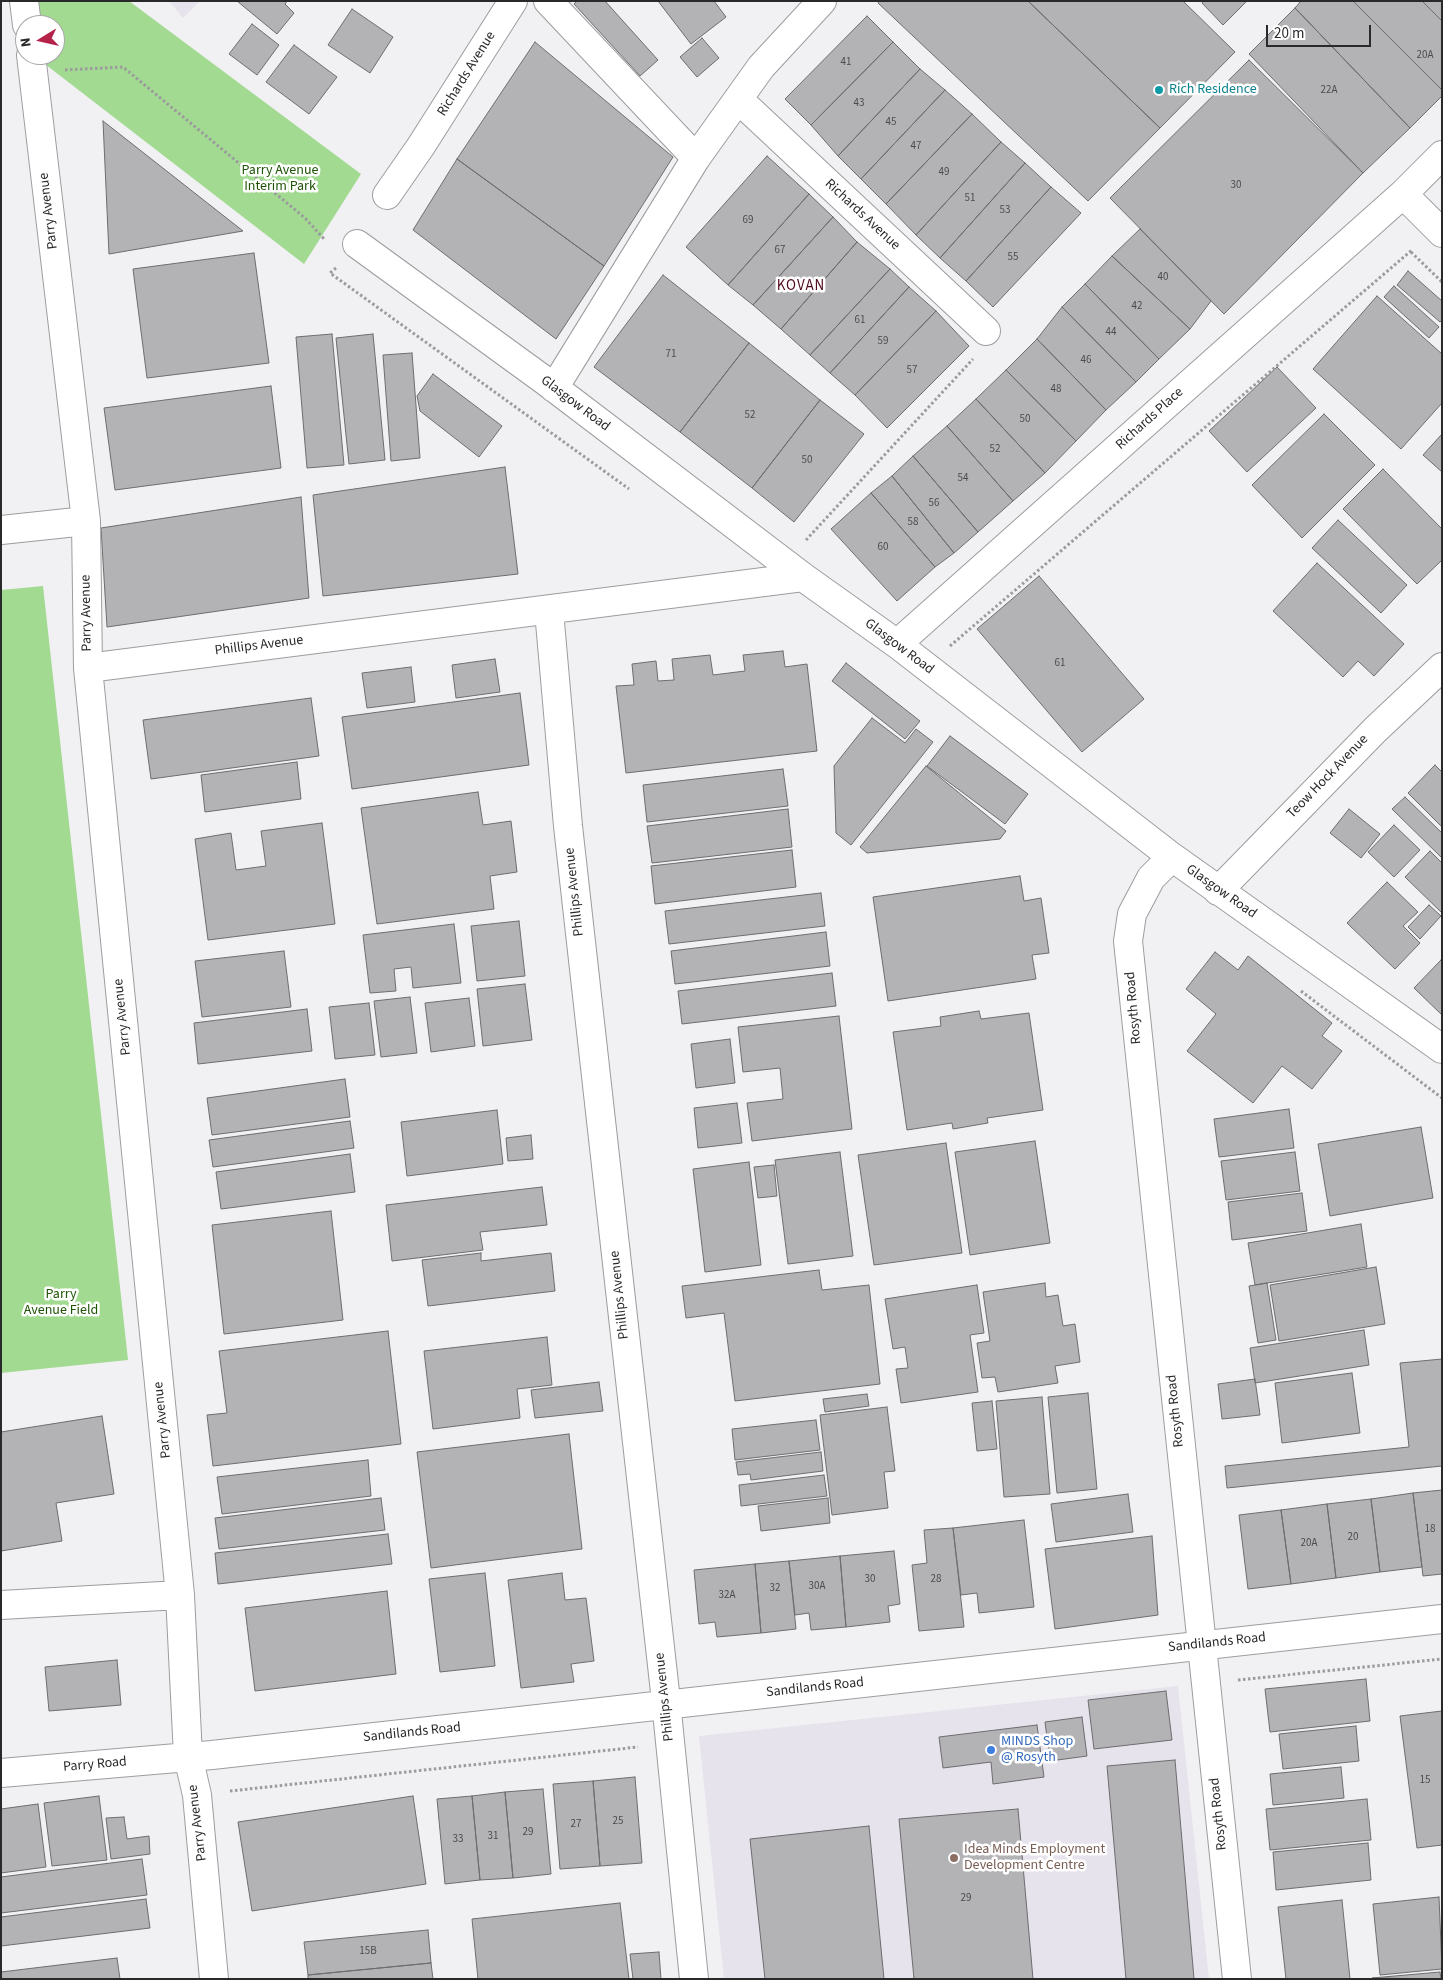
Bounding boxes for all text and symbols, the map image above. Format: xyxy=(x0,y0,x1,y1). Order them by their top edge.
north arrow xyxy=(15,15,65,65)
scale bar xyxy=(1268,15,1373,47)
text: 20 m xyxy=(1274,23,1304,44)
street label: Richards Avenue xyxy=(434,29,500,119)
text: N xyxy=(16,36,37,48)
house number: 20A xyxy=(1417,49,1433,63)
house number: 41 xyxy=(841,56,851,70)
place label: Rich Residence xyxy=(1169,82,1257,98)
marker: Rich Residence xyxy=(1153,84,1165,96)
house number: 22A xyxy=(1321,84,1337,98)
house number: 43 xyxy=(854,97,864,111)
house number: 45 xyxy=(886,116,896,130)
house number: 47 xyxy=(911,140,921,154)
park label: Parry Avenue Interim Park xyxy=(242,163,318,196)
house number: 49 xyxy=(939,166,949,180)
street label: Parry Avenue xyxy=(36,172,62,250)
street label: Richards Avenue xyxy=(821,176,903,254)
house number: 30 xyxy=(1231,179,1241,193)
house number: 51 xyxy=(965,192,975,206)
house number: 53 xyxy=(1000,204,1010,218)
house number: 69 xyxy=(743,214,753,228)
house number: 67 xyxy=(775,244,785,258)
house number: 55 xyxy=(1008,251,1018,265)
house number: 40 xyxy=(1158,271,1168,285)
district label: KOVAN xyxy=(776,278,826,296)
house number: 42 xyxy=(1132,300,1142,314)
house number: 61 xyxy=(855,314,865,328)
house number: 44 xyxy=(1106,326,1116,340)
house number: 59 xyxy=(878,335,888,349)
house number: 71 xyxy=(666,348,676,362)
house number: 46 xyxy=(1081,354,1091,368)
house number: 57 xyxy=(907,364,917,378)
street label: Glasgow Road xyxy=(537,372,613,436)
house number: 48 xyxy=(1051,383,1061,397)
street label: Richards Place xyxy=(1113,384,1187,454)
house number: 52 xyxy=(745,409,755,423)
house number: 50 xyxy=(1020,413,1030,427)
house number: 52 xyxy=(990,443,1000,457)
house number: 50 xyxy=(802,454,812,468)
house number: 54 xyxy=(958,472,968,486)
house number: 56 xyxy=(929,497,939,511)
house number: 58 xyxy=(908,516,918,530)
house number: 60 xyxy=(878,541,888,555)
street label: Parry Avenue xyxy=(78,574,96,652)
street label: Glasgow Road xyxy=(861,615,937,679)
street label: Phillips Avenue xyxy=(214,632,304,660)
house number: 61 xyxy=(1055,657,1065,671)
street label: Teow Hock Avenue xyxy=(1284,732,1372,822)
street label: Phillips Avenue xyxy=(562,847,588,937)
street label: Glasgow Road xyxy=(1182,861,1260,923)
street label: Rosyth Road xyxy=(1122,971,1146,1045)
street label: Parry Avenue xyxy=(111,978,135,1056)
street label: Phillips Avenue xyxy=(607,1250,633,1340)
park label: Parry Avenue Field xyxy=(24,1287,98,1320)
street label: Rosyth Road xyxy=(1164,1374,1188,1448)
street label: Parry Avenue xyxy=(151,1381,175,1459)
house number: 18 xyxy=(1425,1523,1435,1537)
house number: 20 xyxy=(1348,1531,1358,1545)
house number: 20A xyxy=(1301,1537,1317,1551)
house number: 30 xyxy=(865,1573,875,1587)
house number: 28 xyxy=(931,1573,941,1587)
house number: 30A xyxy=(809,1580,825,1594)
house number: 32 xyxy=(770,1582,780,1596)
house number: 32A xyxy=(719,1589,735,1603)
street label: Sandilands Road xyxy=(1167,1630,1267,1656)
street label: Phillips Avenue xyxy=(652,1652,678,1742)
street label: Sandilands Road xyxy=(765,1675,865,1701)
street label: Sandilands Road xyxy=(362,1720,462,1746)
place label: MINDS Shop @ Rosyth xyxy=(1001,1734,1073,1766)
marker: MINDS Shop @ Rosyth xyxy=(985,1744,997,1756)
street label: Parry Road xyxy=(62,1754,128,1776)
house number: 15 xyxy=(1420,1774,1430,1788)
street label: Rosyth Road xyxy=(1207,1777,1231,1851)
street label: Parry Avenue xyxy=(185,1784,211,1862)
house number: 25 xyxy=(613,1815,623,1829)
house number: 27 xyxy=(571,1818,581,1832)
house number: 29 xyxy=(523,1826,533,1840)
house number: 31 xyxy=(488,1830,498,1844)
house number: 33 xyxy=(453,1833,463,1847)
place label: Idea Minds Employment Development Centre xyxy=(964,1842,1105,1874)
marker: Idea Minds Employment Development Centre xyxy=(948,1852,960,1864)
house number: 29 xyxy=(961,1892,971,1906)
house number: 15B xyxy=(359,1945,377,1959)

